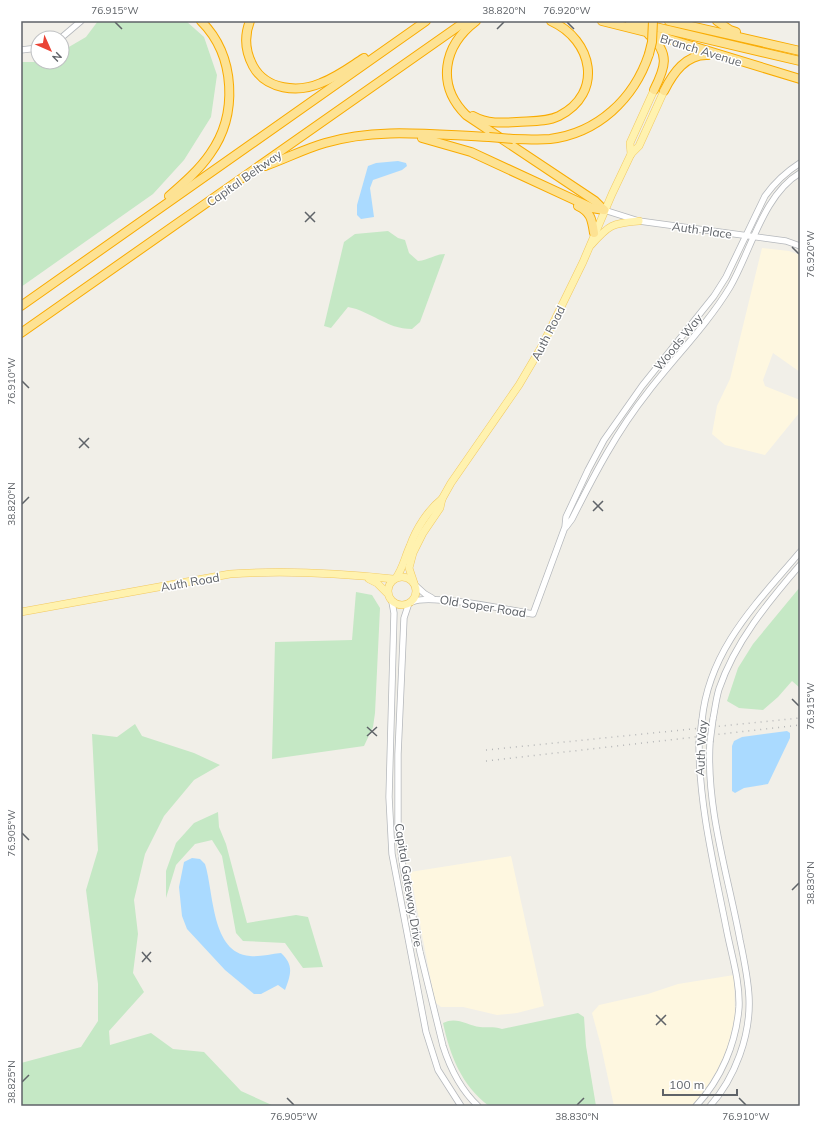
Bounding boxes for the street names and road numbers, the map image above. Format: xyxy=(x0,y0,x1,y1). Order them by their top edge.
street label: Branch Avenue xyxy=(658,30,744,70)
street label: Capital Beltway xyxy=(204,146,285,209)
street label: Auth Place xyxy=(671,218,733,242)
street label: Auth Road xyxy=(528,303,568,363)
street label: Woods Way xyxy=(651,310,706,373)
street label: Auth Road xyxy=(159,569,221,595)
street label: Old Soper Road xyxy=(439,592,527,620)
street label: Auth Way xyxy=(692,719,710,776)
street label: Capital Gateway Drive xyxy=(392,822,426,948)

